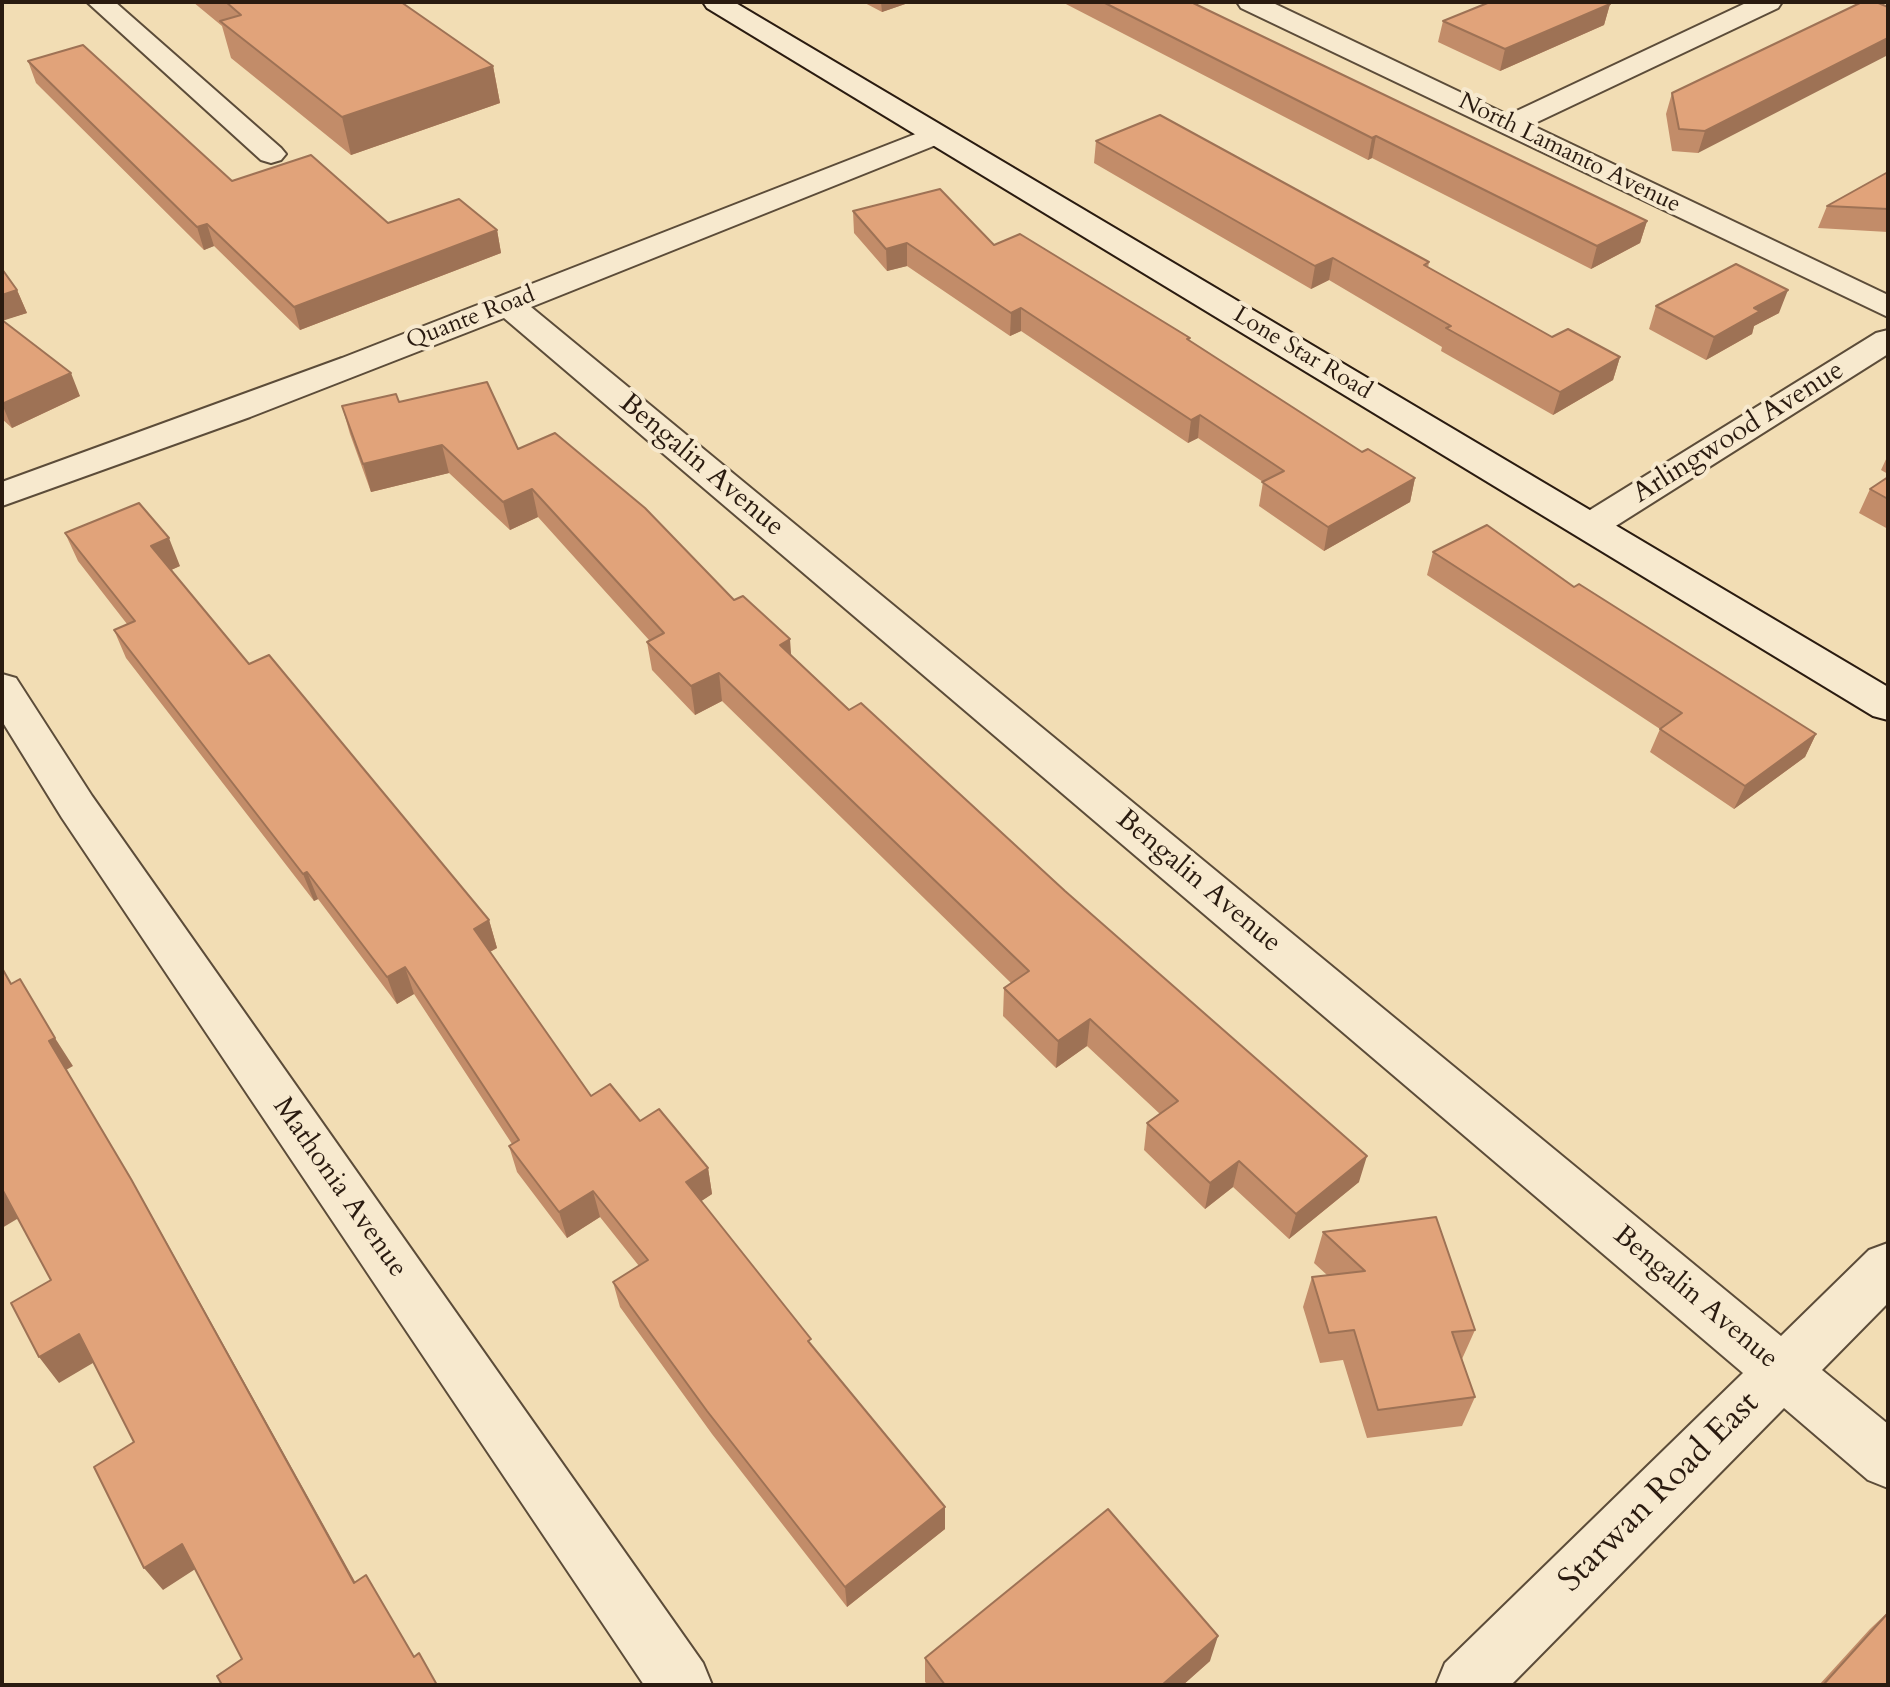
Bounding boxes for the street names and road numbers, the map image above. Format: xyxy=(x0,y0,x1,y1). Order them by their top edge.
street label: North Lamanto Avenue xyxy=(1453,88,1685,220)
street label: Quante Road xyxy=(403,281,539,357)
street label: Lone Star Road xyxy=(1228,301,1376,407)
street label: Arlingwood Avenue xyxy=(1627,354,1851,512)
street label: Bengalin Avenue xyxy=(612,387,790,545)
street label: Bengalin Avenue xyxy=(1109,803,1287,961)
street label: Mathonia Avenue xyxy=(264,1092,414,1284)
street label: Bengalin Avenue xyxy=(1606,1219,1784,1377)
street label: Starwan Road East xyxy=(1551,1384,1769,1602)

